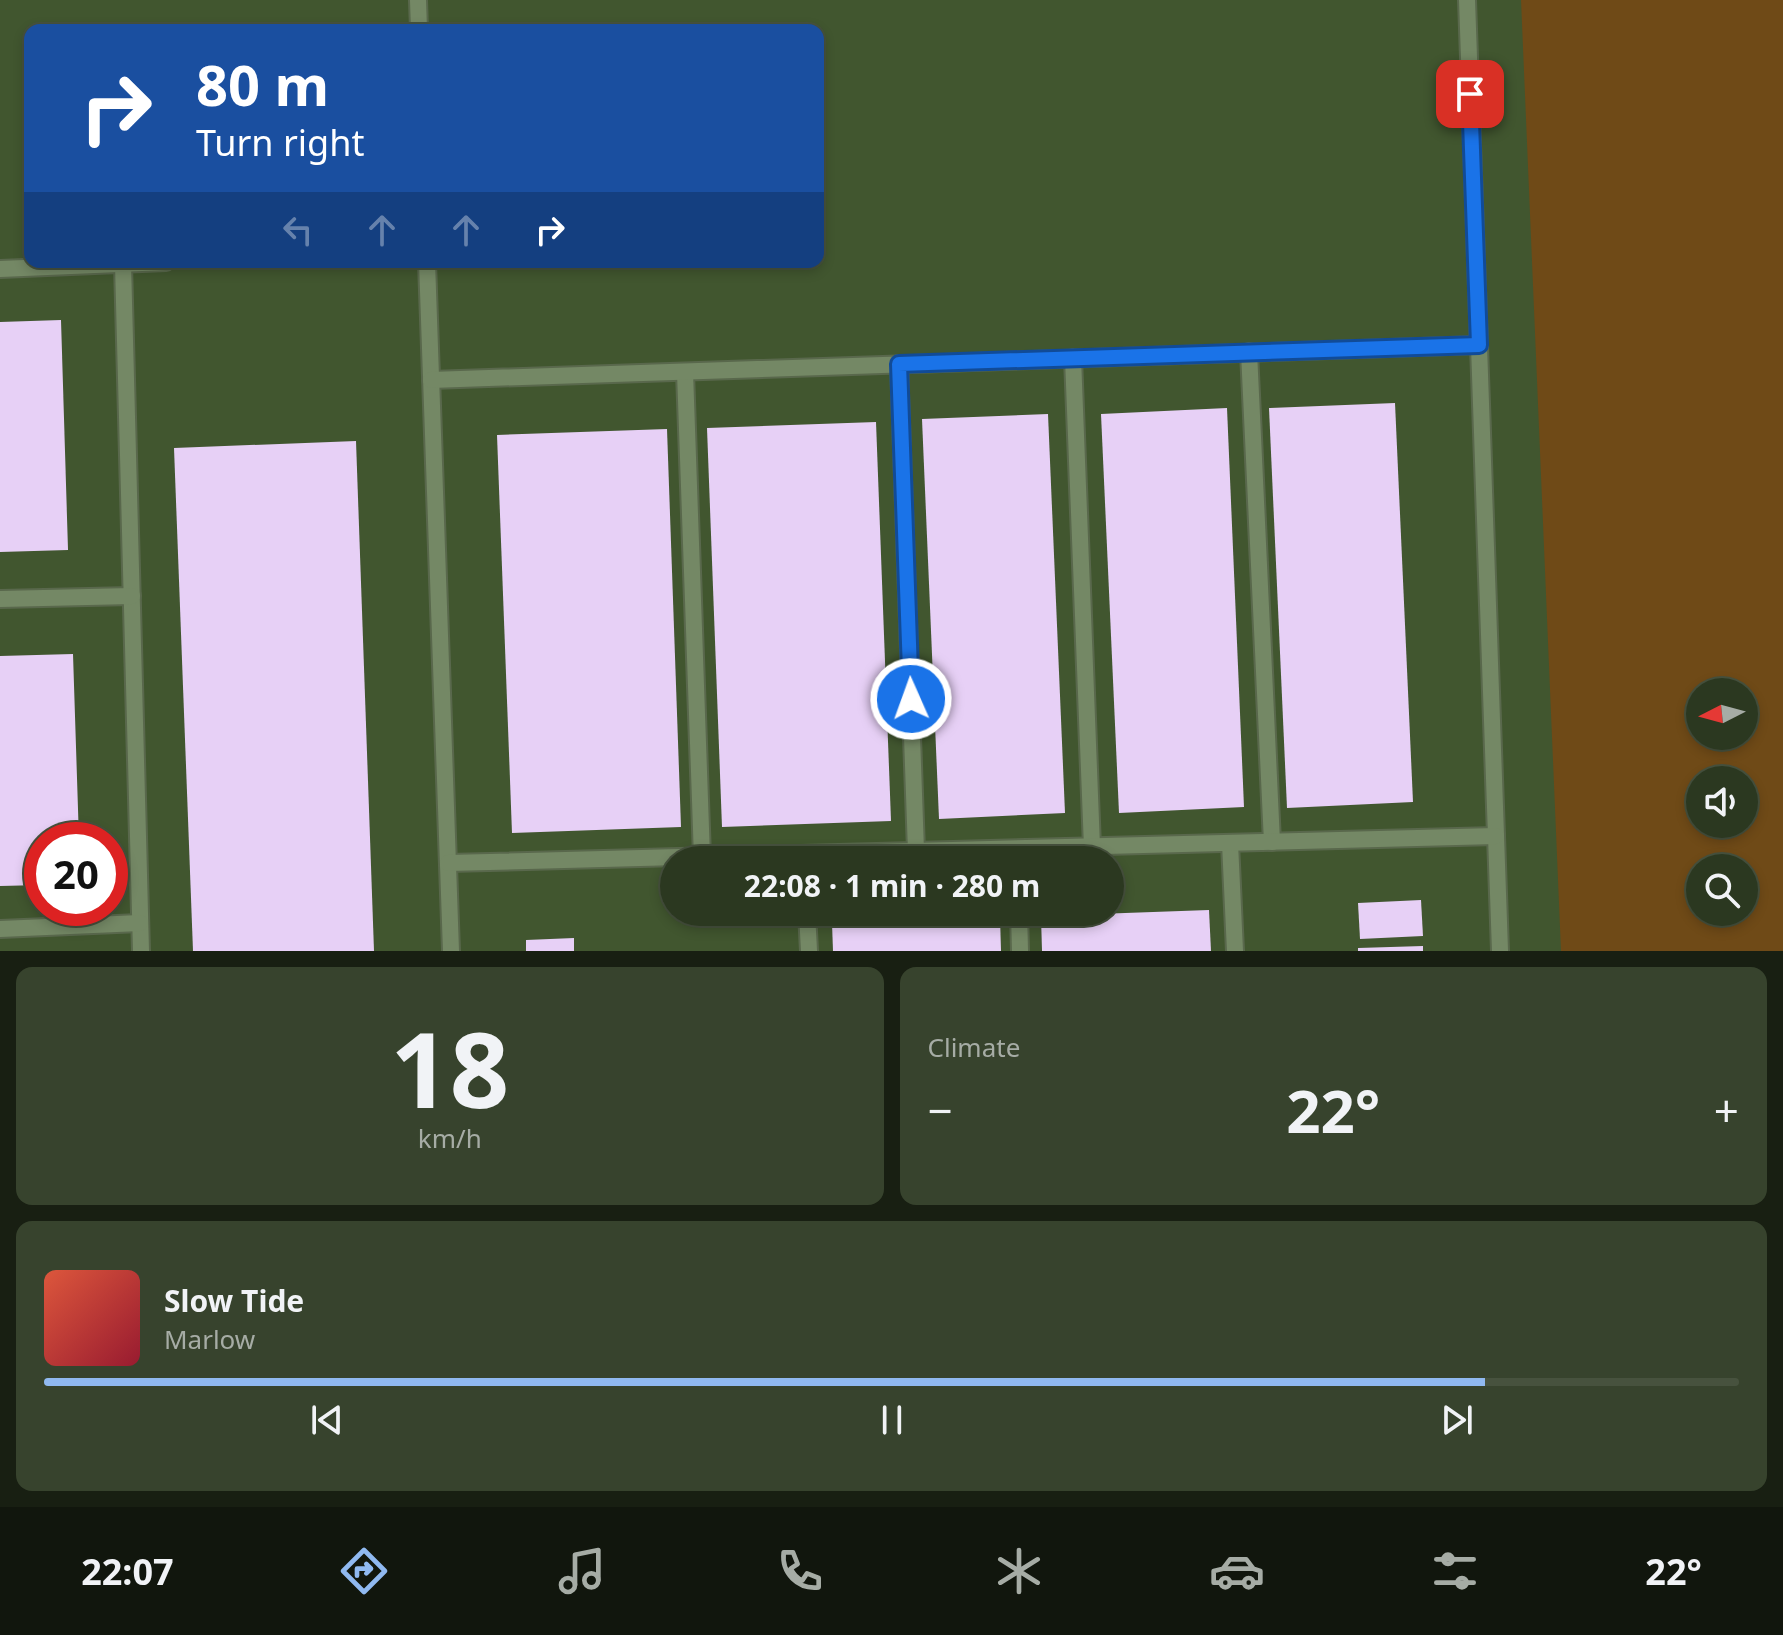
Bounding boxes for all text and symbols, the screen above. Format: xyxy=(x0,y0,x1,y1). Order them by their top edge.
text: 80 m xyxy=(196,46,329,122)
icon: right xyxy=(64,56,168,160)
pin xyxy=(1436,60,1504,128)
icon: arrive xyxy=(1448,72,1492,116)
text: Turn right xyxy=(196,118,364,167)
icon: left xyxy=(276,208,320,252)
icon: ahead xyxy=(360,208,404,252)
icon: ahead xyxy=(444,208,488,252)
icon: right xyxy=(528,208,572,252)
position arrow xyxy=(869,657,953,741)
north arrow xyxy=(1686,678,1758,750)
map controls xyxy=(1686,678,1758,926)
button: sound xyxy=(1686,766,1758,838)
speed limit sign: 20 xyxy=(24,822,128,926)
button: search xyxy=(1686,854,1758,926)
text: 22:08 · 1 min · 280 m xyxy=(744,865,1040,906)
text: 18 xyxy=(390,997,509,1138)
text: Climate xyxy=(928,1029,1020,1065)
text: 22° xyxy=(1286,1069,1380,1151)
text: − xyxy=(928,1080,953,1140)
text: + xyxy=(1714,1080,1739,1140)
text: km/h xyxy=(418,1120,482,1156)
text: Slow Tide xyxy=(164,1280,304,1321)
text: Marlow xyxy=(164,1321,255,1357)
icon: previous xyxy=(305,1398,349,1442)
icon: pause xyxy=(870,1398,914,1442)
icon: next xyxy=(1435,1398,1479,1442)
icon: directions xyxy=(336,1543,392,1599)
icon: music xyxy=(554,1543,610,1599)
icon: phone xyxy=(772,1543,828,1599)
icon: climate xyxy=(991,1543,1047,1599)
icon: car xyxy=(1209,1543,1265,1599)
icon: filters xyxy=(1427,1543,1483,1599)
text: 22:07 xyxy=(81,1547,174,1596)
text: 22° xyxy=(1645,1547,1702,1596)

